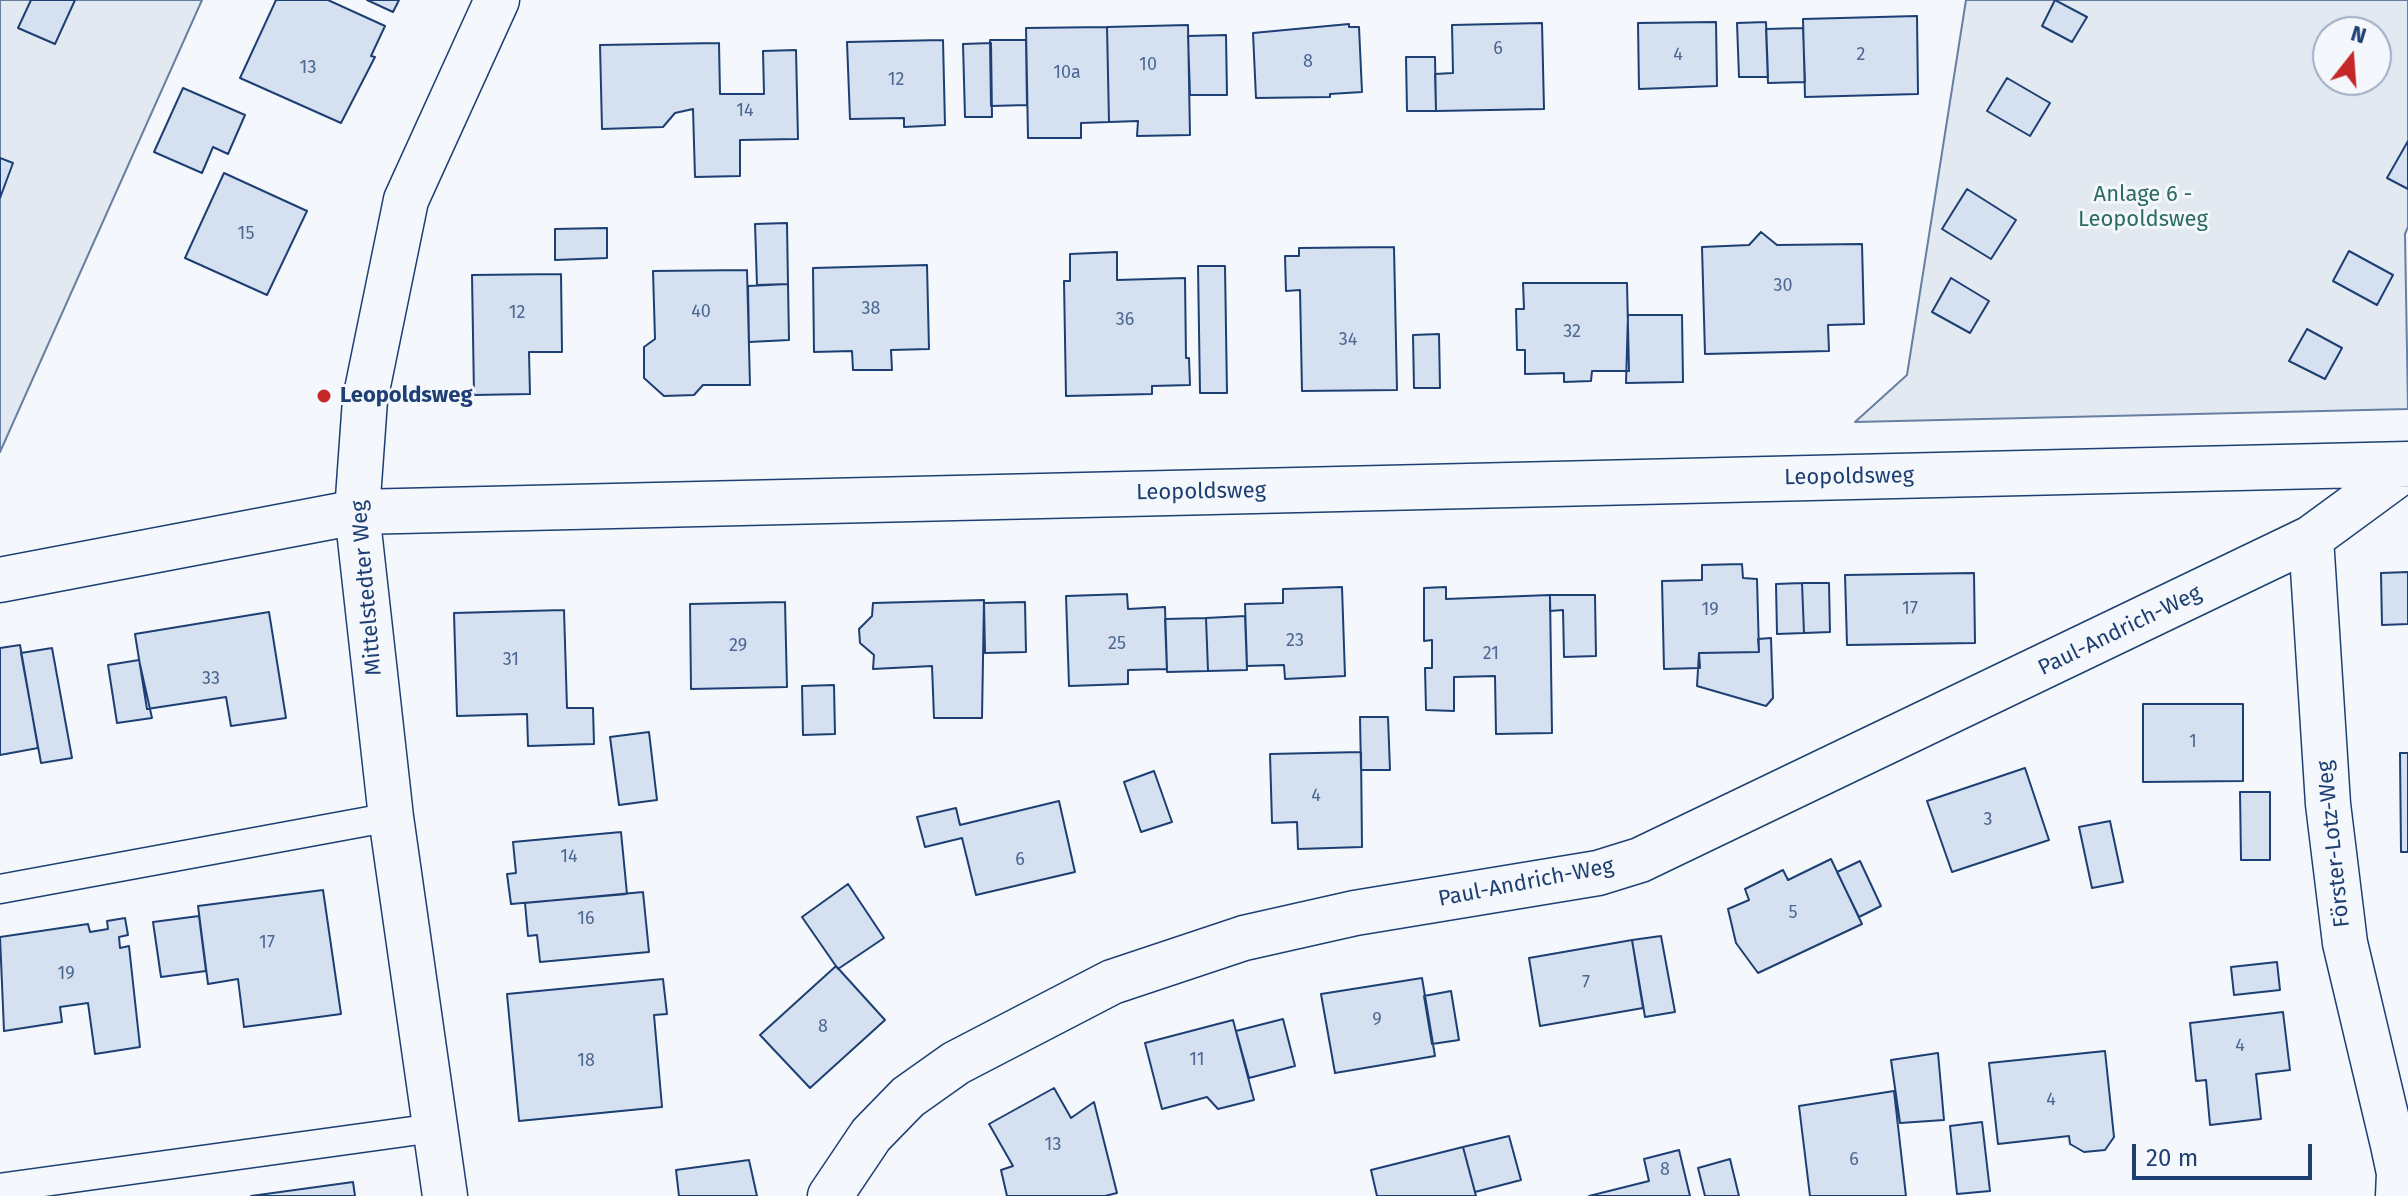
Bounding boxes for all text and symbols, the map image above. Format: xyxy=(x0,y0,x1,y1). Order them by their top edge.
north arrow xyxy=(2312,16,2392,96)
text: N xyxy=(2348,19,2370,50)
house number: 6 xyxy=(1493,38,1503,60)
house number: 4 xyxy=(1673,44,1683,66)
house number: 2 xyxy=(1857,44,1865,66)
house number: 8 xyxy=(1303,51,1313,73)
house number: 10 xyxy=(1139,54,1157,76)
house number: 13 xyxy=(300,57,316,79)
house number: 10a xyxy=(1053,62,1081,84)
house number: 12 xyxy=(888,69,904,91)
house number: 14 xyxy=(736,100,754,122)
park label: Anlage 6 - Leopoldsweg xyxy=(2078,182,2208,234)
house number: 15 xyxy=(238,223,254,245)
house number: 30 xyxy=(1773,275,1793,297)
house number: 38 xyxy=(862,298,880,320)
house number: 40 xyxy=(691,301,711,323)
house number: 12 xyxy=(509,302,525,324)
house number: 36 xyxy=(1116,309,1134,331)
house number: 32 xyxy=(1563,321,1581,343)
house number: 34 xyxy=(1339,329,1357,351)
place label: Leopoldsweg xyxy=(340,383,473,409)
marker: Leopoldsweg xyxy=(315,387,333,405)
street label: Leopoldsweg xyxy=(1784,463,1914,491)
street label: Leopoldsweg xyxy=(1136,478,1266,506)
street label: Mittelstedter Weg xyxy=(346,499,388,677)
street label: Paul-Andrich-Weg xyxy=(2034,580,2206,682)
house number: 17 xyxy=(1902,598,1918,620)
house number: 19 xyxy=(1701,599,1719,621)
house number: 23 xyxy=(1286,630,1304,652)
house number: 25 xyxy=(1108,633,1126,655)
house number: 29 xyxy=(729,635,747,657)
house number: 21 xyxy=(1483,643,1499,665)
house number: 31 xyxy=(503,649,519,671)
house number: 33 xyxy=(202,668,220,690)
house number: 1 xyxy=(2189,731,2197,753)
street label: Förster-Lotz-Weg xyxy=(2312,759,2356,929)
house number: 4 xyxy=(1311,785,1321,807)
house number: 3 xyxy=(1984,809,1992,831)
house number: 14 xyxy=(560,846,578,868)
house number: 6 xyxy=(1015,849,1025,871)
street label: Paul-Andrich-Weg xyxy=(1436,853,1616,913)
house number: 5 xyxy=(1788,902,1798,924)
house number: 16 xyxy=(577,908,595,930)
house number: 17 xyxy=(259,932,275,954)
house number: 19 xyxy=(57,963,75,985)
house number: 7 xyxy=(1582,972,1590,994)
house number: 9 xyxy=(1372,1009,1382,1031)
house number: 8 xyxy=(818,1016,828,1038)
house number: 4 xyxy=(2235,1035,2245,1057)
house number: 11 xyxy=(1189,1049,1205,1071)
house number: 18 xyxy=(577,1050,595,1072)
house number: 4 xyxy=(2046,1089,2056,1111)
scale bar xyxy=(2136,1128,2316,1178)
house number: 13 xyxy=(1045,1134,1061,1156)
text: 20 m xyxy=(2146,1144,2198,1172)
house number: 6 xyxy=(1849,1149,1859,1171)
house number: 8 xyxy=(1660,1159,1670,1181)

